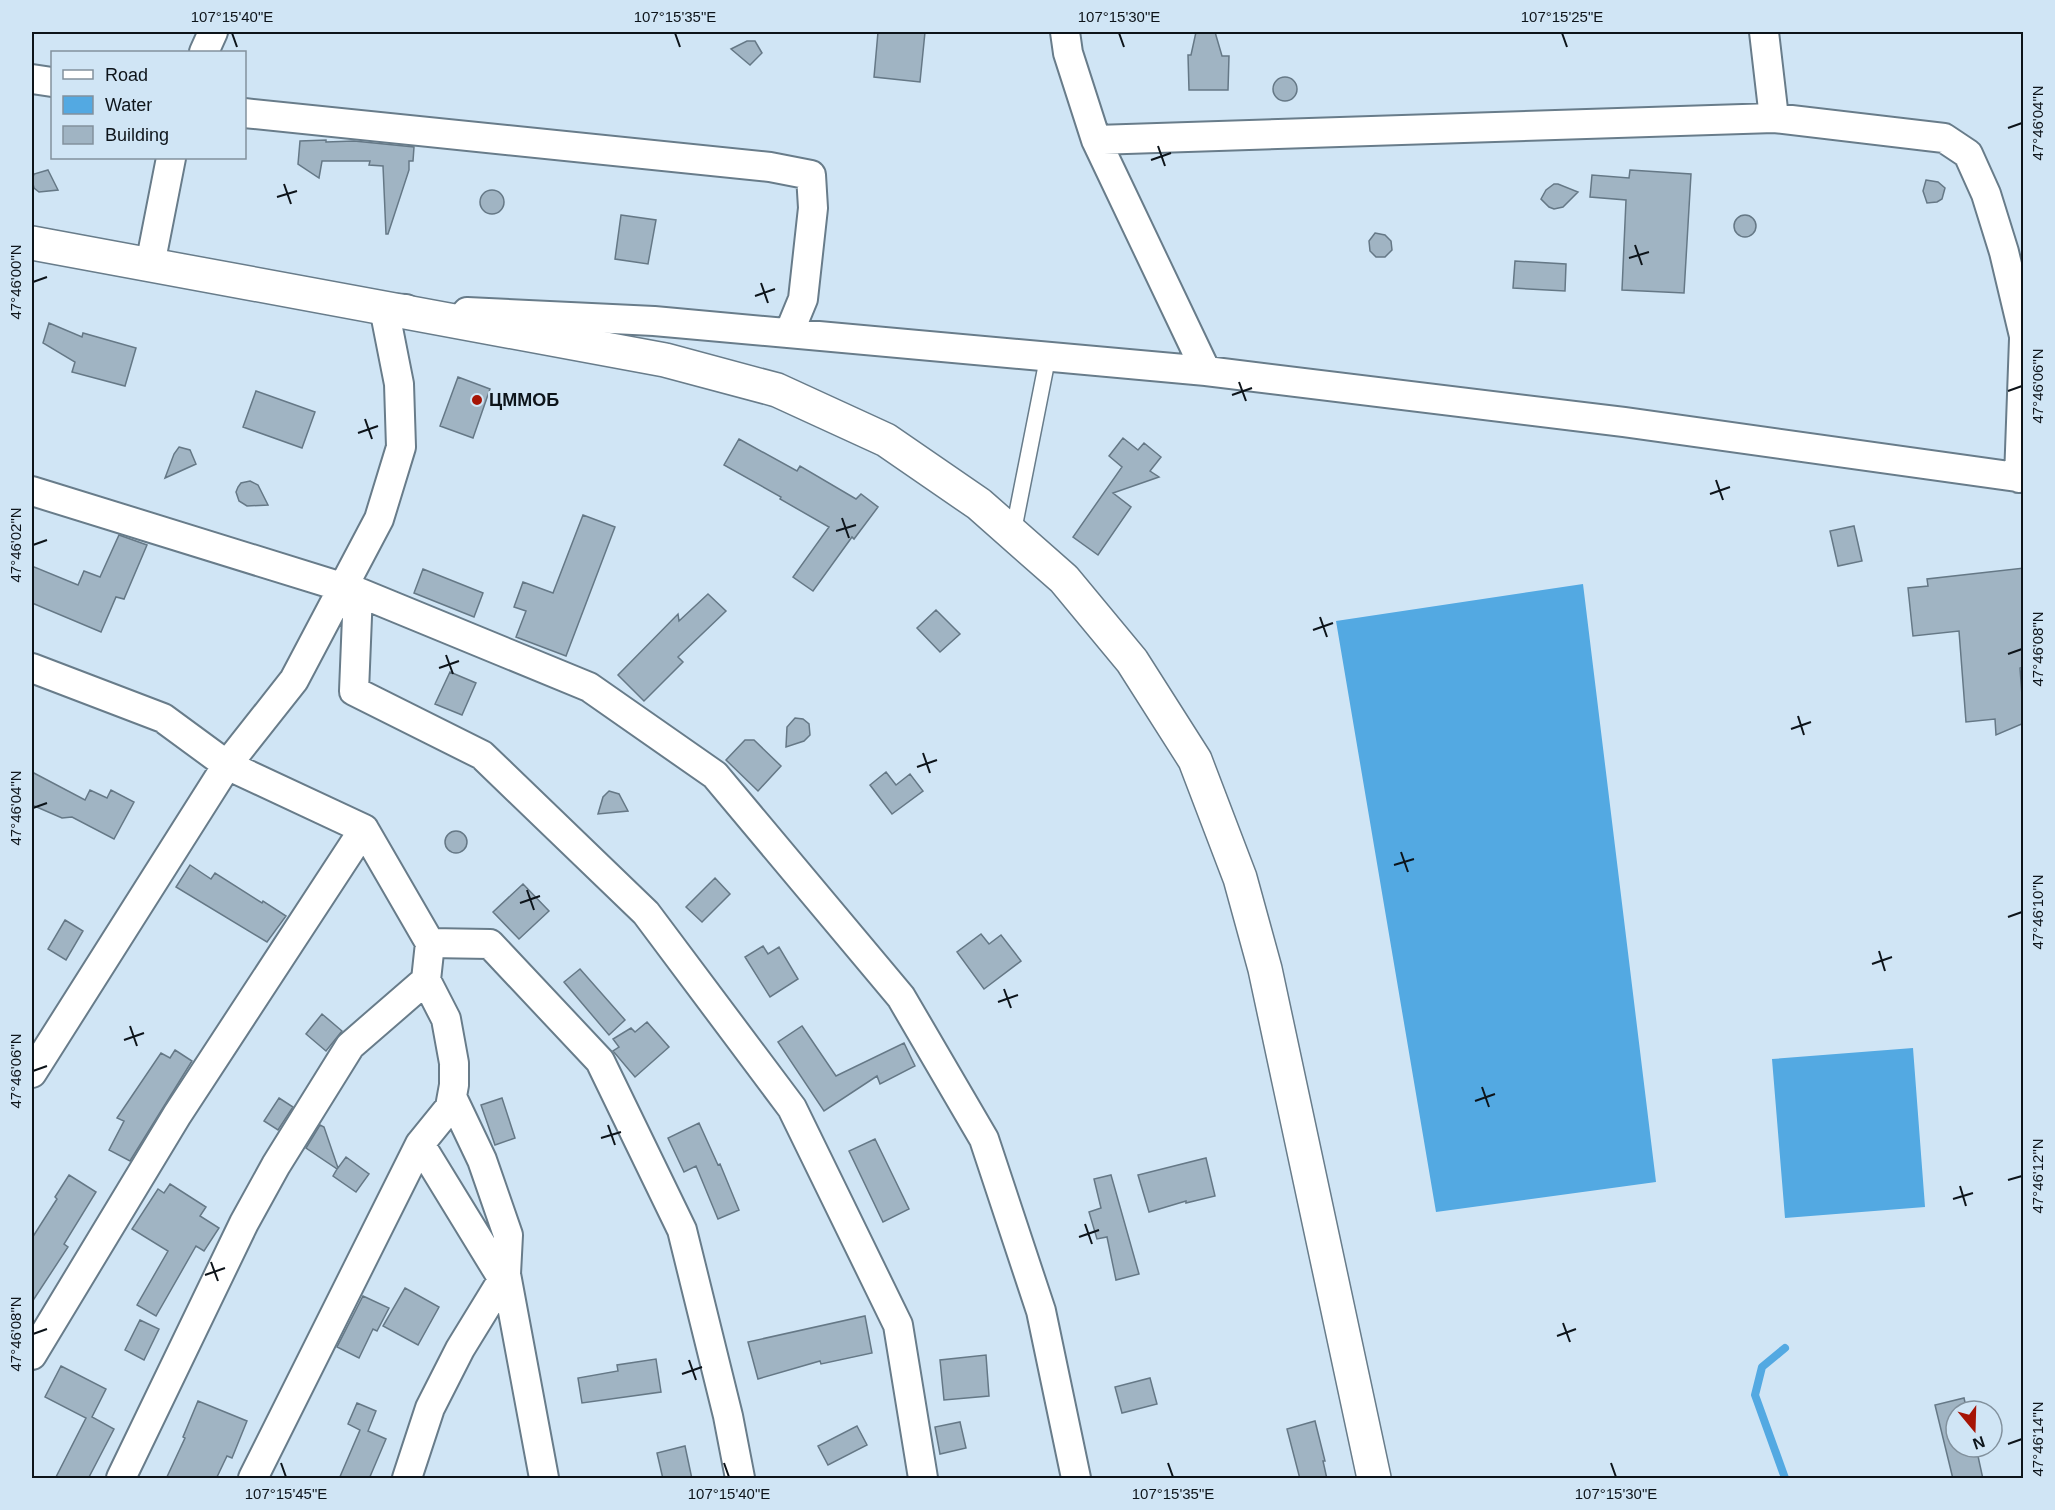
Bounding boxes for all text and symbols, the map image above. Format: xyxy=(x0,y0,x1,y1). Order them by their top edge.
text: 107°15'40"E xyxy=(191,8,273,25)
text: 107°15'35"E xyxy=(634,8,716,25)
text: 107°15'30"E xyxy=(1078,8,1160,25)
text: 107°15'25"E xyxy=(1521,8,1603,25)
legend xyxy=(51,51,246,159)
text: Road xyxy=(105,65,148,85)
text: 47°46'04"N xyxy=(2029,85,2046,161)
text: Water xyxy=(105,95,152,115)
text: Building xyxy=(105,125,169,145)
text: 47°46'00"N xyxy=(7,244,24,320)
text: 47°46'06"N xyxy=(2029,348,2046,424)
place label: ЦММОБ xyxy=(489,390,559,410)
marker: ЦММОБ xyxy=(470,393,484,407)
text: 47°46'02"N xyxy=(7,507,24,583)
text: 47°46'08"N xyxy=(2029,611,2046,687)
text: 47°46'04"N xyxy=(7,770,24,846)
text: 47°46'10"N xyxy=(2029,874,2046,950)
text: 47°46'06"N xyxy=(7,1033,24,1109)
text: 47°46'12"N xyxy=(2029,1138,2046,1214)
text: 47°46'08"N xyxy=(7,1296,24,1372)
north arrow xyxy=(1944,1399,2004,1459)
text: 47°46'14"N xyxy=(2029,1401,2046,1477)
text: N xyxy=(1970,1433,1987,1453)
text: 107°15'45"E xyxy=(245,1485,327,1502)
text: 107°15'40"E xyxy=(688,1485,770,1502)
text: 107°15'35"E xyxy=(1132,1485,1214,1502)
text: 107°15'30"E xyxy=(1575,1485,1657,1502)

